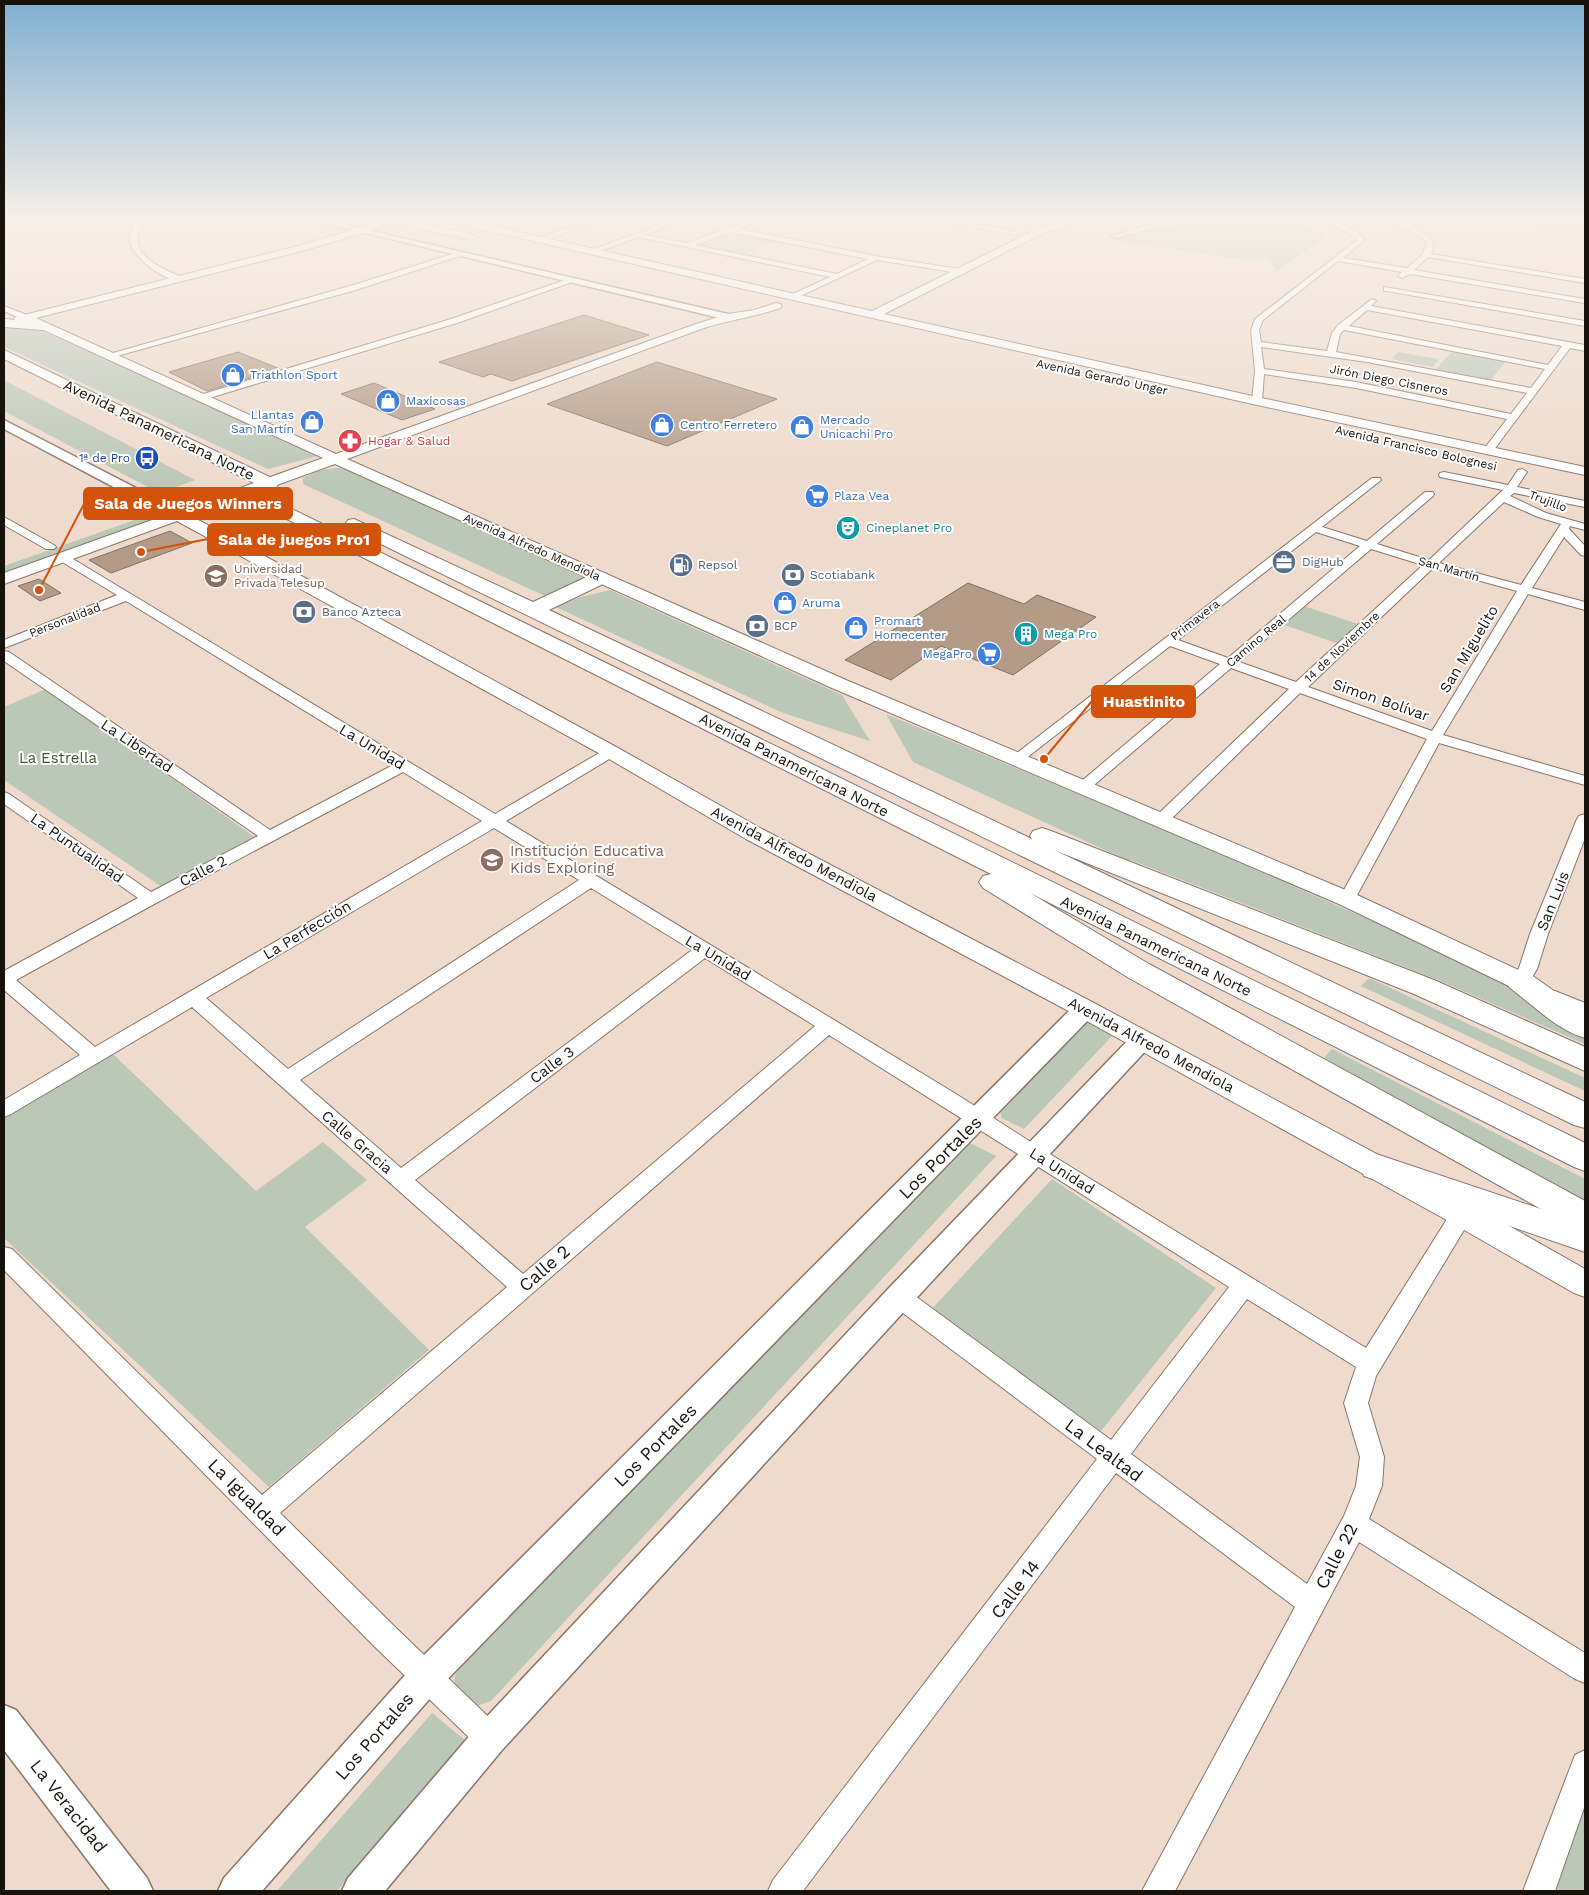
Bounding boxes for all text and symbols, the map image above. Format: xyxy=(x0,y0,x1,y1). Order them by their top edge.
street label: Avenida Gerardo Unger xyxy=(1035,356,1169,398)
shop icon: Triathlon Sport xyxy=(220,362,246,388)
street label: Jirón Diego Cisneros xyxy=(1329,362,1449,398)
place label: Triathlon Sport xyxy=(250,368,338,382)
street label: Avenida Panamericana Norte xyxy=(61,376,257,484)
shop icon: Maxicosas xyxy=(375,388,401,414)
place label: Maxicosas xyxy=(406,394,466,408)
place label: Llantas San Martín xyxy=(231,408,294,436)
shop icon: Llantas San Martín xyxy=(299,409,325,435)
shop icon: Centro Ferretero xyxy=(649,412,675,438)
place label: Mercado Unicachi Pro xyxy=(820,413,893,441)
shop icon: Mercado Unicachi Pro xyxy=(789,414,815,440)
place label: Centro Ferretero xyxy=(680,418,777,432)
street label: Avenida Francisco Bolognesi xyxy=(1334,423,1498,473)
pharmacy icon: Hogar & Salud xyxy=(337,428,363,454)
place label: Hogar & Salud xyxy=(368,434,450,448)
bus stop icon: 1ª de Pro xyxy=(134,445,160,471)
place label: 1ª de Pro xyxy=(79,451,130,465)
supermarket icon: Plaza Vea xyxy=(804,483,830,509)
street label: Trujillo xyxy=(1527,487,1569,515)
callout: Sala de Juegos Winners xyxy=(84,488,292,519)
place label: Plaza Vea xyxy=(834,489,890,503)
text: Sala de Juegos Winners xyxy=(94,494,282,513)
street label: Avenida Alfredo Mendiola xyxy=(461,510,603,584)
theatre icon: Cineplanet Pro xyxy=(835,515,861,541)
place label: Cineplanet Pro xyxy=(866,521,952,535)
callout: Sala de juegos Pro1 xyxy=(208,524,380,555)
text: Sala de juegos Pro1 xyxy=(218,530,370,549)
office icon: DigHub xyxy=(1271,549,1297,575)
fuel station icon: Repsol xyxy=(668,552,694,578)
street label: San Martín xyxy=(1417,554,1481,584)
place label: DigHub xyxy=(1302,555,1344,569)
place label: Repsol xyxy=(698,558,738,572)
place label: Universidad Privada Telesup xyxy=(234,562,325,590)
bank icon: Scotiabank xyxy=(780,562,806,588)
school or university icon: Universidad Privada Telesup xyxy=(203,563,229,589)
place label: Scotiabank xyxy=(810,568,875,582)
shop icon: Aruma xyxy=(772,590,798,616)
place label: Aruma xyxy=(802,596,841,610)
street label: Primavera xyxy=(1168,596,1222,643)
bank icon: Banco Azteca xyxy=(291,599,317,625)
street label: Personalidad xyxy=(27,600,103,640)
street label: San Miguelito xyxy=(1436,602,1502,696)
place label: Banco Azteca xyxy=(322,605,402,619)
street label: 14 de Noviembre xyxy=(1302,609,1382,685)
street label: Camino Real xyxy=(1223,612,1289,670)
bank icon: BCP xyxy=(744,613,770,639)
place label: Promart Homecenter xyxy=(874,614,946,642)
shop icon: Promart Homecenter xyxy=(843,615,869,641)
place label: BCP xyxy=(774,619,797,633)
building icon: Mega Pro xyxy=(1013,621,1039,647)
place label: Mega Pro xyxy=(1044,627,1097,641)
supermarket icon: MegaPro xyxy=(976,641,1002,667)
place label: MegaPro xyxy=(923,647,972,661)
street label: Simon Bolívar xyxy=(1330,675,1432,725)
callout: Huastinito xyxy=(1092,686,1195,717)
text: Huastinito xyxy=(1103,692,1186,711)
street label: Avenida Panamericana Norte xyxy=(696,709,892,821)
street label: La Libertad xyxy=(98,715,176,777)
street label: La Unidad xyxy=(336,720,408,774)
park label: La Estrella xyxy=(19,749,98,767)
street label: Avenida Alfredo Mendiola xyxy=(708,802,881,906)
street label: La Puntualidad xyxy=(27,809,127,887)
place label: Institución Educativa Kids Exploring xyxy=(510,842,665,877)
school or university icon: Institución Educativa Kids Exploring xyxy=(479,847,505,873)
street label: Calle 2 xyxy=(176,852,230,890)
street label: San Luis xyxy=(1533,869,1573,933)
street label: Avenida Panamericana Norte xyxy=(1058,892,1254,1000)
street label: La Perfección xyxy=(260,897,354,963)
street label: La Unidad xyxy=(682,931,754,985)
street label: Avenida Alfredo Mendiola xyxy=(1065,993,1238,1097)
street label: Calle 3 xyxy=(526,1043,578,1087)
street label: Calle Gracia xyxy=(318,1106,396,1178)
street label: Los Portales xyxy=(894,1111,986,1203)
street label: La Unidad xyxy=(1026,1144,1098,1198)
street label: Calle 2 xyxy=(514,1240,574,1296)
street label: Los Portales xyxy=(609,1399,701,1491)
street label: La Lealtad xyxy=(1061,1414,1147,1486)
street label: La Igualdad xyxy=(204,1454,290,1540)
street label: Calle 22 xyxy=(1311,1520,1361,1592)
street label: Calle 14 xyxy=(986,1556,1044,1622)
street label: Los Portales xyxy=(330,1688,418,1784)
street label: La Veracidad xyxy=(26,1755,112,1857)

